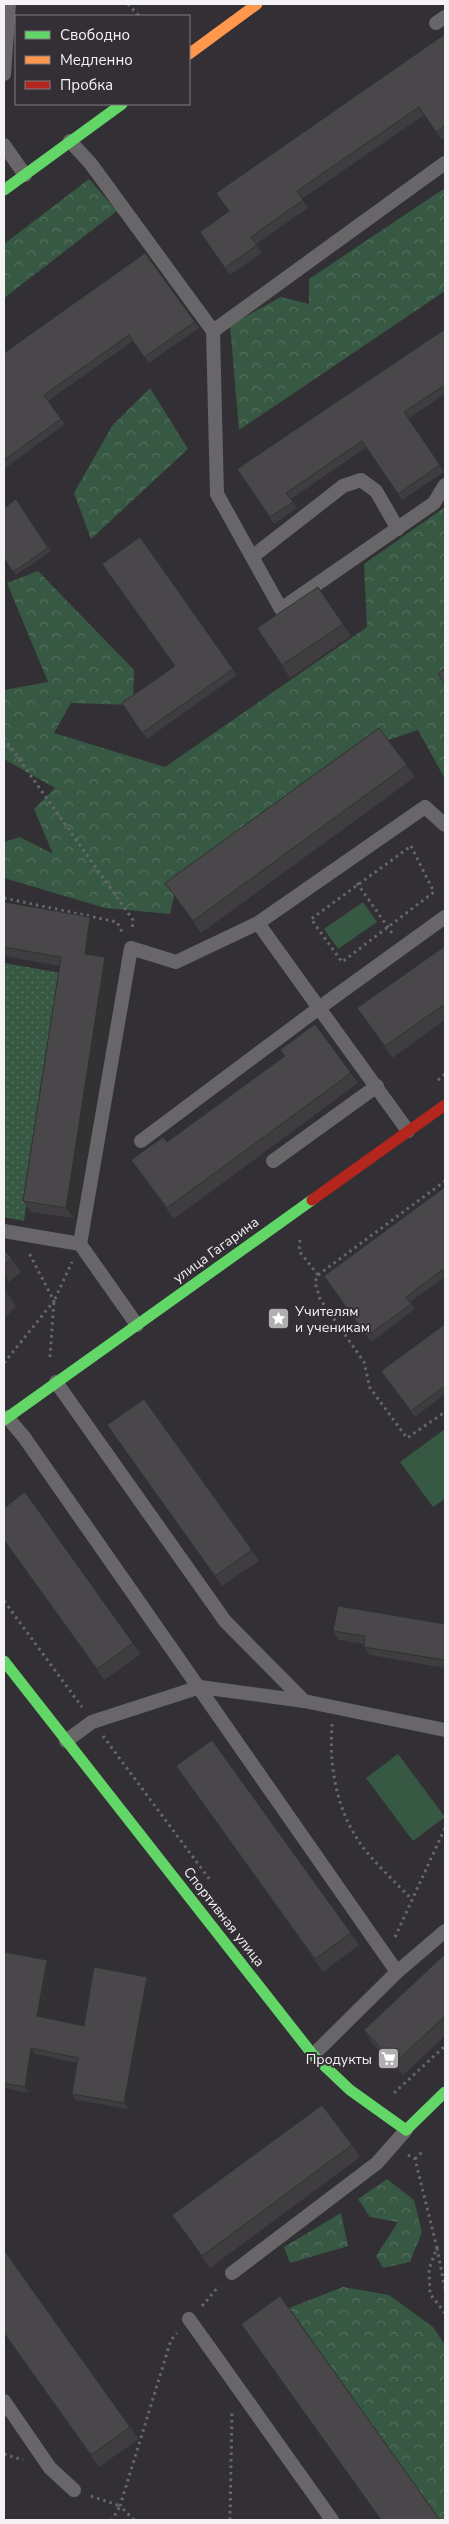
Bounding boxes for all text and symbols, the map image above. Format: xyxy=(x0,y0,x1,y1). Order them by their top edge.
legend xyxy=(15,15,190,105)
text: Свободно xyxy=(60,25,130,45)
text: Медленно xyxy=(60,50,133,70)
text: Пробка xyxy=(60,75,113,95)
street label: улица Гагарина xyxy=(169,1212,263,1288)
place label: Учителям и ученикам xyxy=(294,1302,370,1337)
place icon: Учителям и ученикам xyxy=(267,1307,291,1331)
street label: Спортивная улица xyxy=(179,1863,269,1971)
supermarket icon: Продукты xyxy=(376,2047,400,2071)
place label: Продукты xyxy=(306,2050,372,2069)

